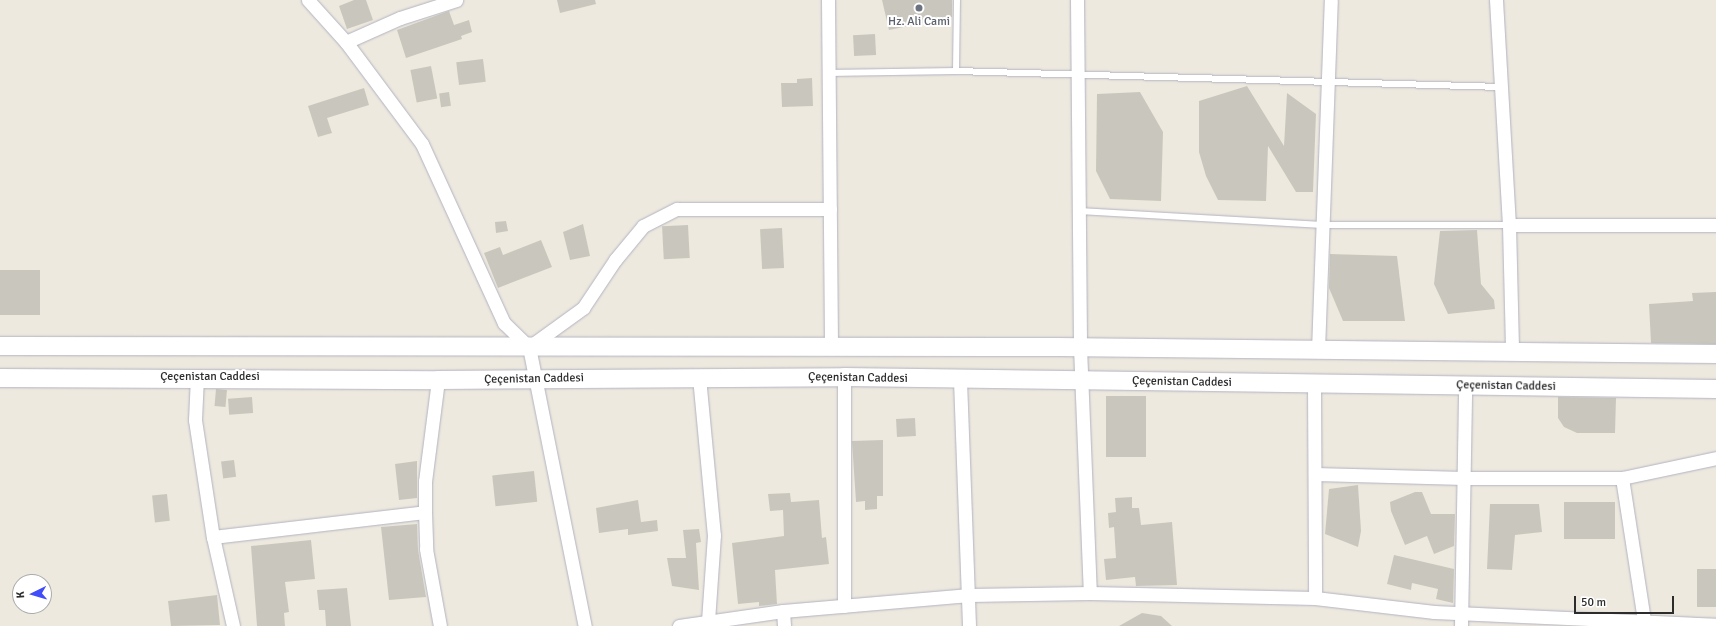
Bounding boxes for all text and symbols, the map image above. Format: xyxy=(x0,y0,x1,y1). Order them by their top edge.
marker: Hz. Ali Cami xyxy=(914,3,924,13)
place label: Hz. Ali Cami xyxy=(888,15,950,29)
street label: Çeçenistan Caddesi xyxy=(160,370,260,384)
street label: Çeçenistan Caddesi xyxy=(808,370,908,386)
street label: Çeçenistan Caddesi xyxy=(484,371,584,387)
street label: Çeçenistan Caddesi xyxy=(1132,374,1232,390)
street label: Çeçenistan Caddesi xyxy=(1456,378,1556,394)
north arrow xyxy=(12,574,52,614)
scale bar xyxy=(1576,588,1676,614)
text: K xyxy=(14,591,27,599)
text: 50 m xyxy=(1581,595,1606,610)

